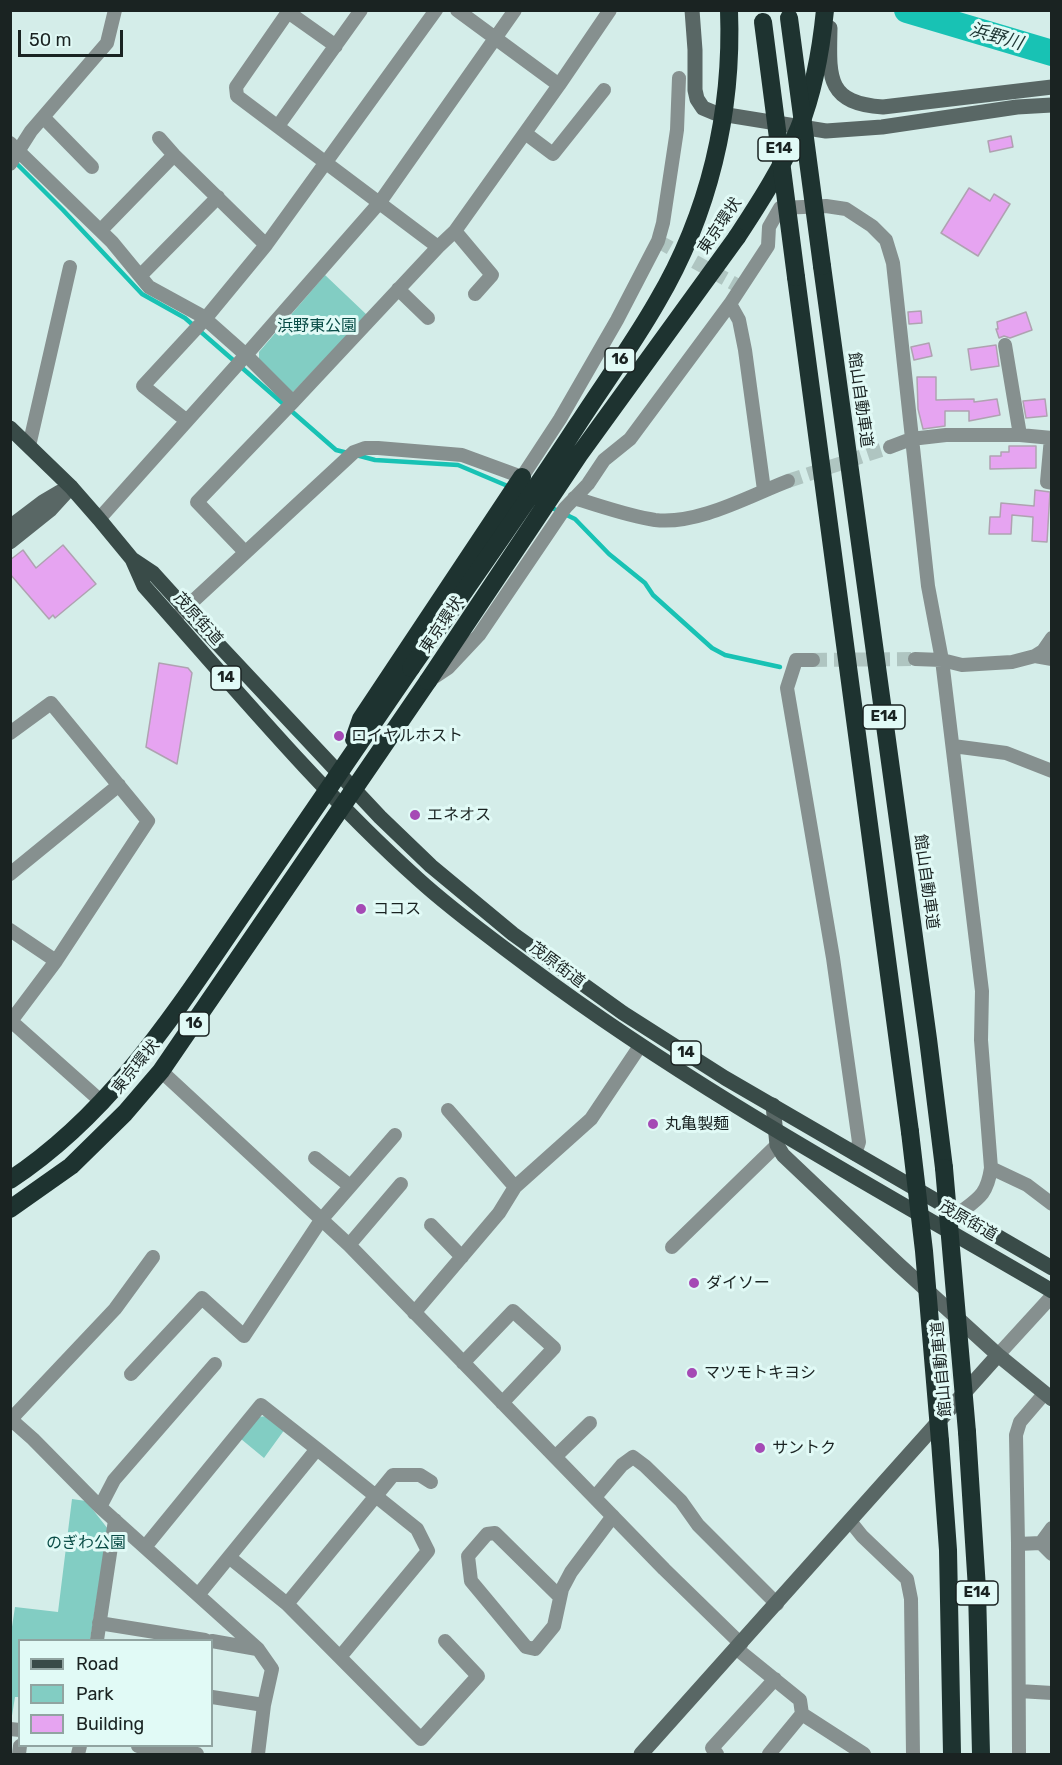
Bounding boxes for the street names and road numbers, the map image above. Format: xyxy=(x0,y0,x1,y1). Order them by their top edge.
road number: E14 xyxy=(758,137,800,161)
street label: 東京環状 xyxy=(694,194,746,258)
road number: 16 xyxy=(605,348,635,372)
street label: 館山自動車道 xyxy=(844,351,876,449)
street label: 茂原街道 xyxy=(169,589,227,649)
street label: 東京環状 xyxy=(416,593,468,657)
road number: 14 xyxy=(211,666,241,690)
road number: E14 xyxy=(863,705,905,729)
street label: 館山自動車道 xyxy=(910,833,942,931)
street label: 茂原街道 xyxy=(526,938,588,992)
road number: 16 xyxy=(179,1012,209,1036)
street label: 東京環状 xyxy=(108,1036,164,1098)
road number: 14 xyxy=(671,1041,701,1065)
street label: 茂原街道 xyxy=(935,1197,1001,1245)
street label: 館山自動車道 xyxy=(928,1320,956,1418)
road number: E14 xyxy=(956,1581,998,1605)

